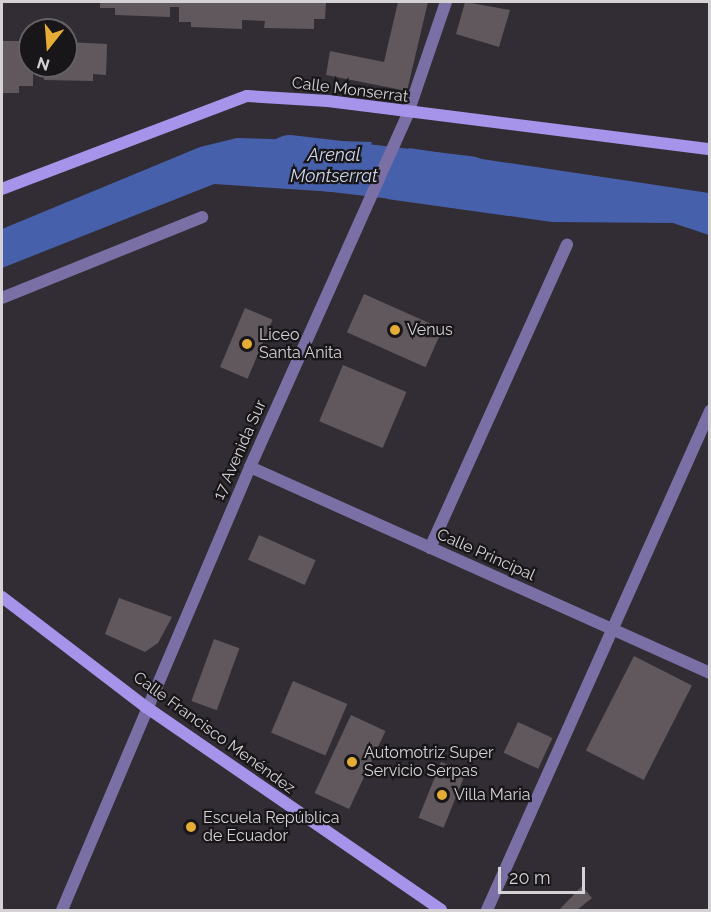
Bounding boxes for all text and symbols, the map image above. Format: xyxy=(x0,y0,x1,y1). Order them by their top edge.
north arrow xyxy=(18,18,78,78)
text: N xyxy=(35,53,52,75)
street label: Calle Monserrat xyxy=(291,73,409,107)
water label: Arenal Montserrat xyxy=(290,145,378,188)
place label: Venus xyxy=(407,320,453,340)
marker: Venus xyxy=(388,323,402,337)
place label: Liceo Santa Anita xyxy=(259,325,343,363)
marker: Liceo Santa Anita xyxy=(240,337,254,351)
street label: 17 Avenida Sur xyxy=(209,397,271,503)
street label: Calle Principal xyxy=(434,525,538,585)
street label: Calle Francisco Menéndez xyxy=(129,668,299,798)
place label: Automotriz Super Servicio Serpas xyxy=(364,743,493,781)
marker: Automotriz Super Servicio Serpas xyxy=(345,755,359,769)
place label: Villa Maria xyxy=(454,785,530,805)
marker: Villa Maria xyxy=(435,788,449,802)
place label: Escuela República de Ecuador xyxy=(203,808,339,846)
marker: Escuela República de Ecuador xyxy=(184,820,198,834)
scale bar xyxy=(501,855,588,893)
text: 20 m xyxy=(509,867,551,888)

